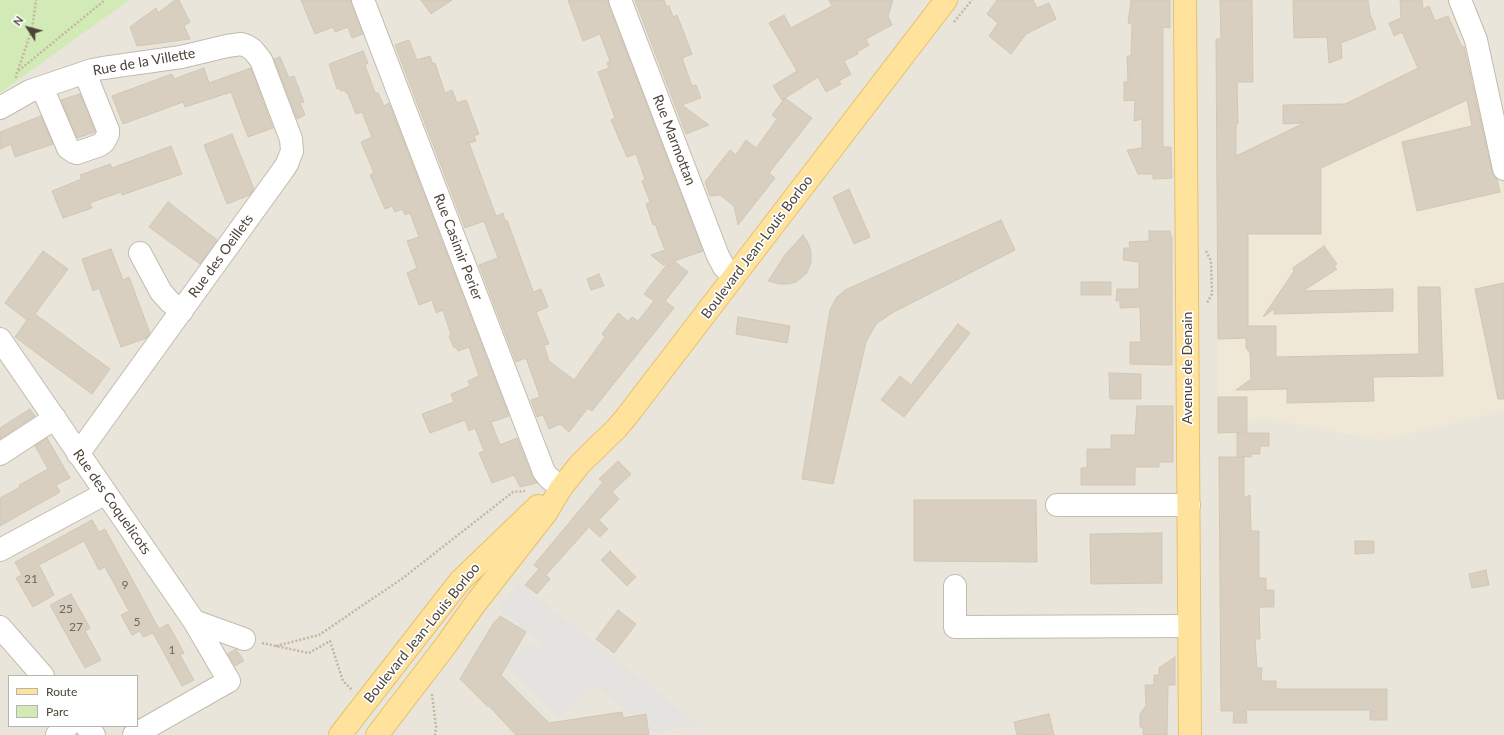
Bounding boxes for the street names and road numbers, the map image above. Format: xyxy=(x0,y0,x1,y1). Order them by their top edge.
street label: Rue de la Villette xyxy=(92,45,196,79)
street label: Rue Marmottan xyxy=(649,92,699,188)
street label: Boulevard Jean-Louis Borloo xyxy=(698,172,816,322)
street label: Rue Casimir Perier xyxy=(430,191,486,303)
street label: Rue des Oeillets xyxy=(185,211,257,301)
street label: Avenue de Denain xyxy=(1179,312,1195,424)
street label: Rue des Coquelicots xyxy=(69,446,155,558)
street label: Boulevard Jean-Louis Borloo xyxy=(360,560,484,706)

